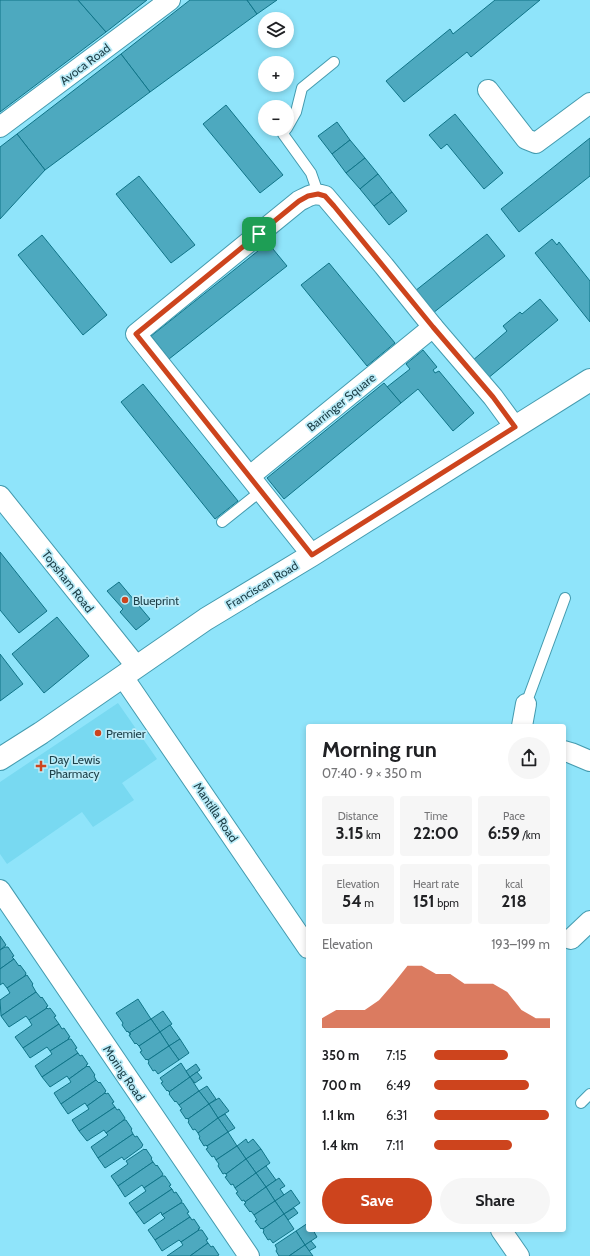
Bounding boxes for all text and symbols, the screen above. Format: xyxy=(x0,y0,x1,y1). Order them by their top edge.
map controls xyxy=(258,12,294,136)
button: layers xyxy=(258,12,294,48)
street label: Avoca Road xyxy=(57,40,113,88)
button: + xyxy=(258,56,294,92)
button: − xyxy=(258,100,294,136)
pin xyxy=(242,217,276,251)
icon: arrive xyxy=(248,223,270,245)
street label: Barringer Square xyxy=(304,370,378,434)
street label: Topsham Road xyxy=(39,547,97,615)
street label: Franciscan Road xyxy=(223,558,301,612)
place label: Blueprint xyxy=(133,593,179,608)
marker: Blueprint xyxy=(120,595,130,605)
place label: Premier xyxy=(106,726,146,741)
marker: Premier xyxy=(93,728,103,738)
text: Morning run xyxy=(322,736,437,763)
button: share xyxy=(508,737,550,779)
place label: Day Lewis Pharmacy xyxy=(49,752,100,781)
marker: Day Lewis Pharmacy xyxy=(36,761,46,771)
text: 07:40 · 9 × 350 m xyxy=(322,765,422,781)
street label: Mantilla Road xyxy=(191,779,241,845)
text: Distance xyxy=(338,809,378,823)
text: Time xyxy=(424,809,448,823)
text: Pace xyxy=(503,809,525,823)
text: 3.15 xyxy=(335,823,363,843)
text: 22:00 xyxy=(413,823,459,843)
text: 6:59 xyxy=(488,823,520,843)
text: km xyxy=(363,828,381,842)
text: /km xyxy=(520,828,540,842)
text: Elevation xyxy=(337,877,379,891)
text: Heart rate xyxy=(413,877,459,891)
text: kcal xyxy=(505,877,523,891)
text: 54 xyxy=(342,891,362,911)
text: 151 xyxy=(413,891,435,911)
text: 218 xyxy=(501,891,527,911)
text: m xyxy=(362,896,374,910)
text: bpm xyxy=(435,896,459,910)
text: Elevation xyxy=(322,936,373,952)
text: 193–199 m xyxy=(491,936,550,952)
street label: Moring Road xyxy=(100,1042,148,1104)
text: 350 m xyxy=(322,1047,359,1063)
text: 7:15 xyxy=(386,1047,407,1063)
text: 700 m xyxy=(322,1077,361,1093)
text: 6:49 xyxy=(386,1077,411,1093)
text: 1.1 km xyxy=(322,1107,355,1123)
text: 6:31 xyxy=(386,1107,407,1123)
text: 1.4 km xyxy=(322,1137,358,1153)
text: 7:11 xyxy=(386,1137,404,1153)
button: Save xyxy=(322,1178,432,1224)
button: Share xyxy=(440,1178,550,1224)

